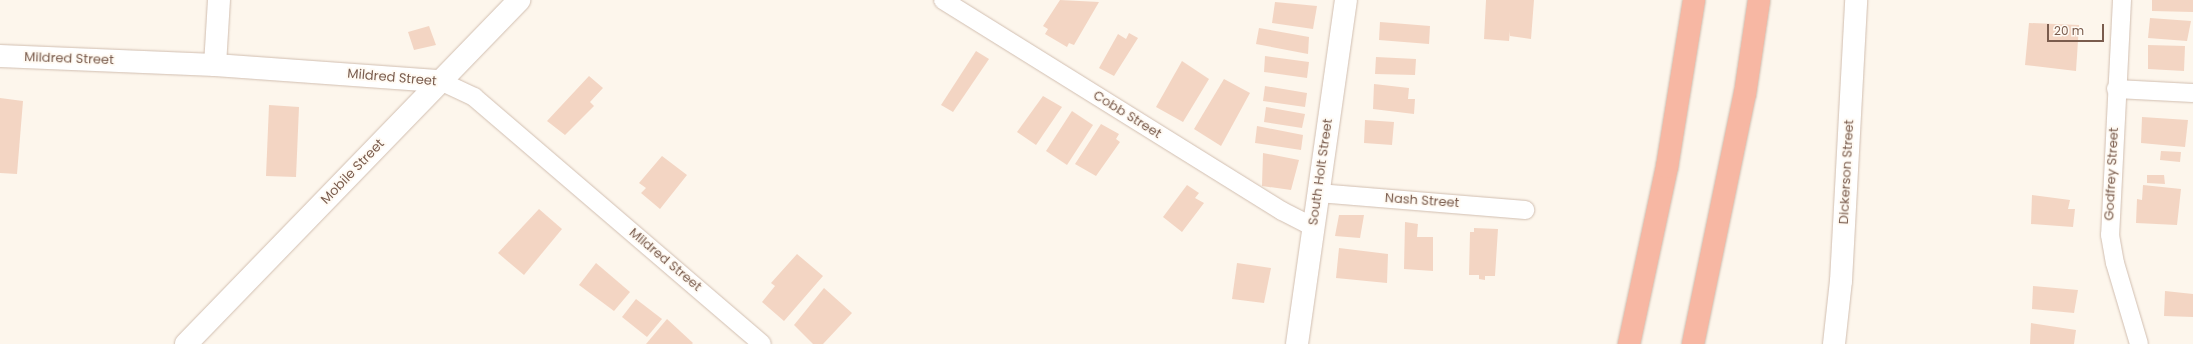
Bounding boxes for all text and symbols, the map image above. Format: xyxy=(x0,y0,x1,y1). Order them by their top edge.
scale bar xyxy=(2049,16,2106,42)
text: 20 m xyxy=(2054,22,2084,39)
street label: Mildred Street xyxy=(24,50,114,68)
street label: Mildred Street xyxy=(347,66,437,90)
street label: Cobb Street xyxy=(1090,88,1164,142)
street label: South Holt Street xyxy=(1306,118,1336,226)
street label: Dickerson Street xyxy=(1836,119,1858,225)
street label: Godfrey Street xyxy=(2102,127,2122,221)
street label: Mobile Street xyxy=(318,136,388,208)
street label: Nash Street xyxy=(1384,191,1460,211)
street label: Mildred Street xyxy=(626,225,704,295)

